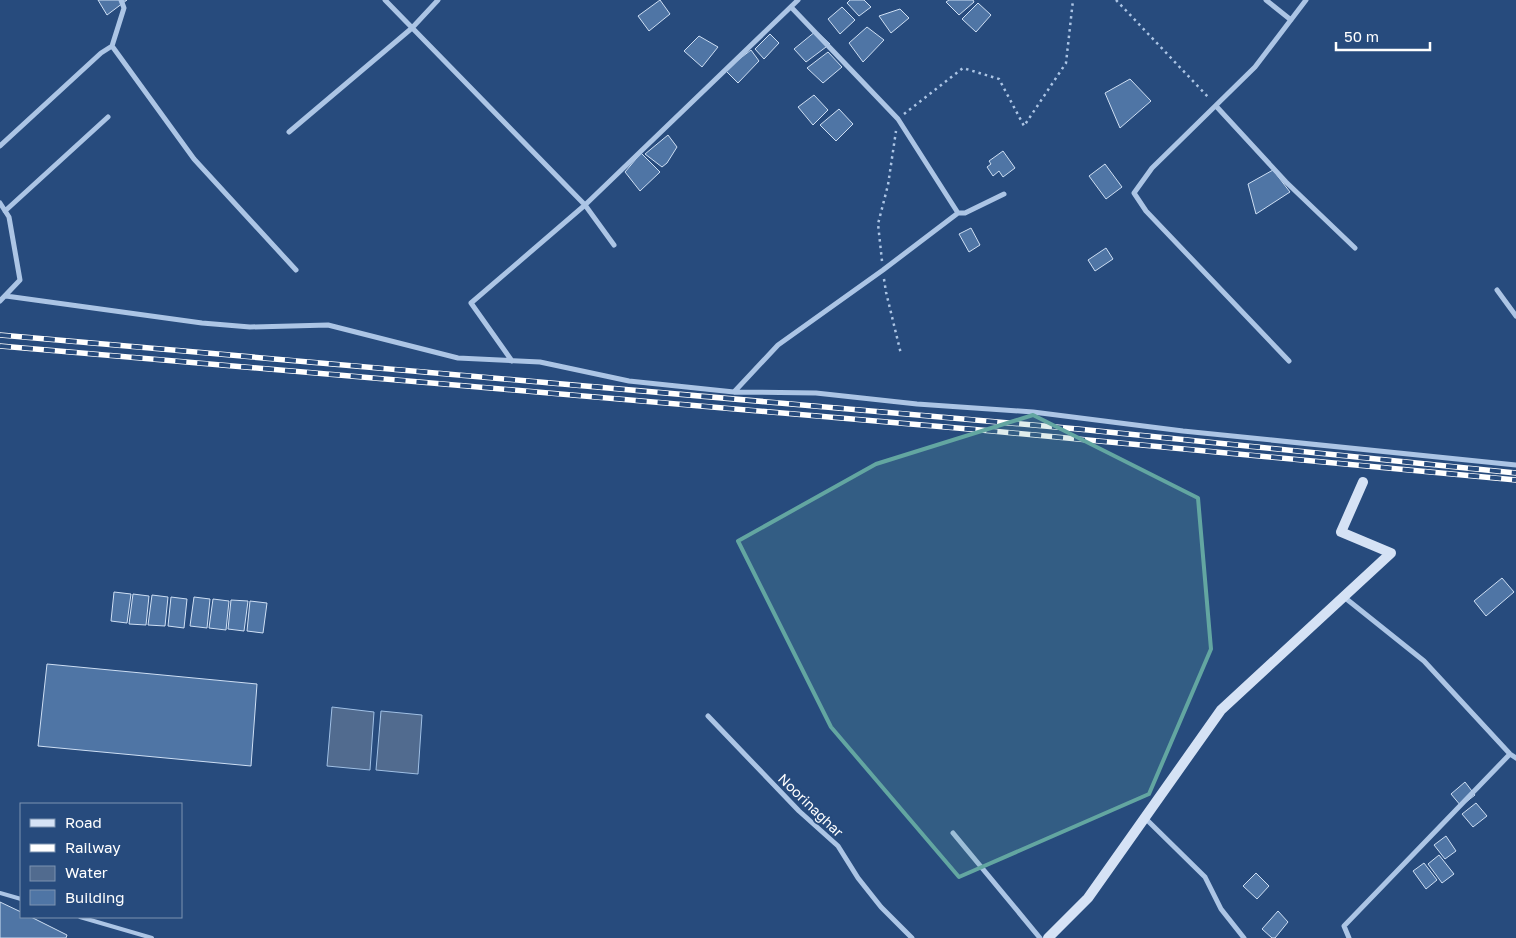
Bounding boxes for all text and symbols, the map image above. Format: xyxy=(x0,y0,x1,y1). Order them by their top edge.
scale bar xyxy=(1336,20,1430,52)
text: 50 m xyxy=(1344,27,1379,45)
street label: Noorinaghar xyxy=(775,770,847,841)
legend xyxy=(20,803,182,918)
text: Road xyxy=(65,813,102,831)
text: Railway xyxy=(65,838,121,856)
text: Water xyxy=(65,863,108,881)
text: Building xyxy=(65,888,125,906)

